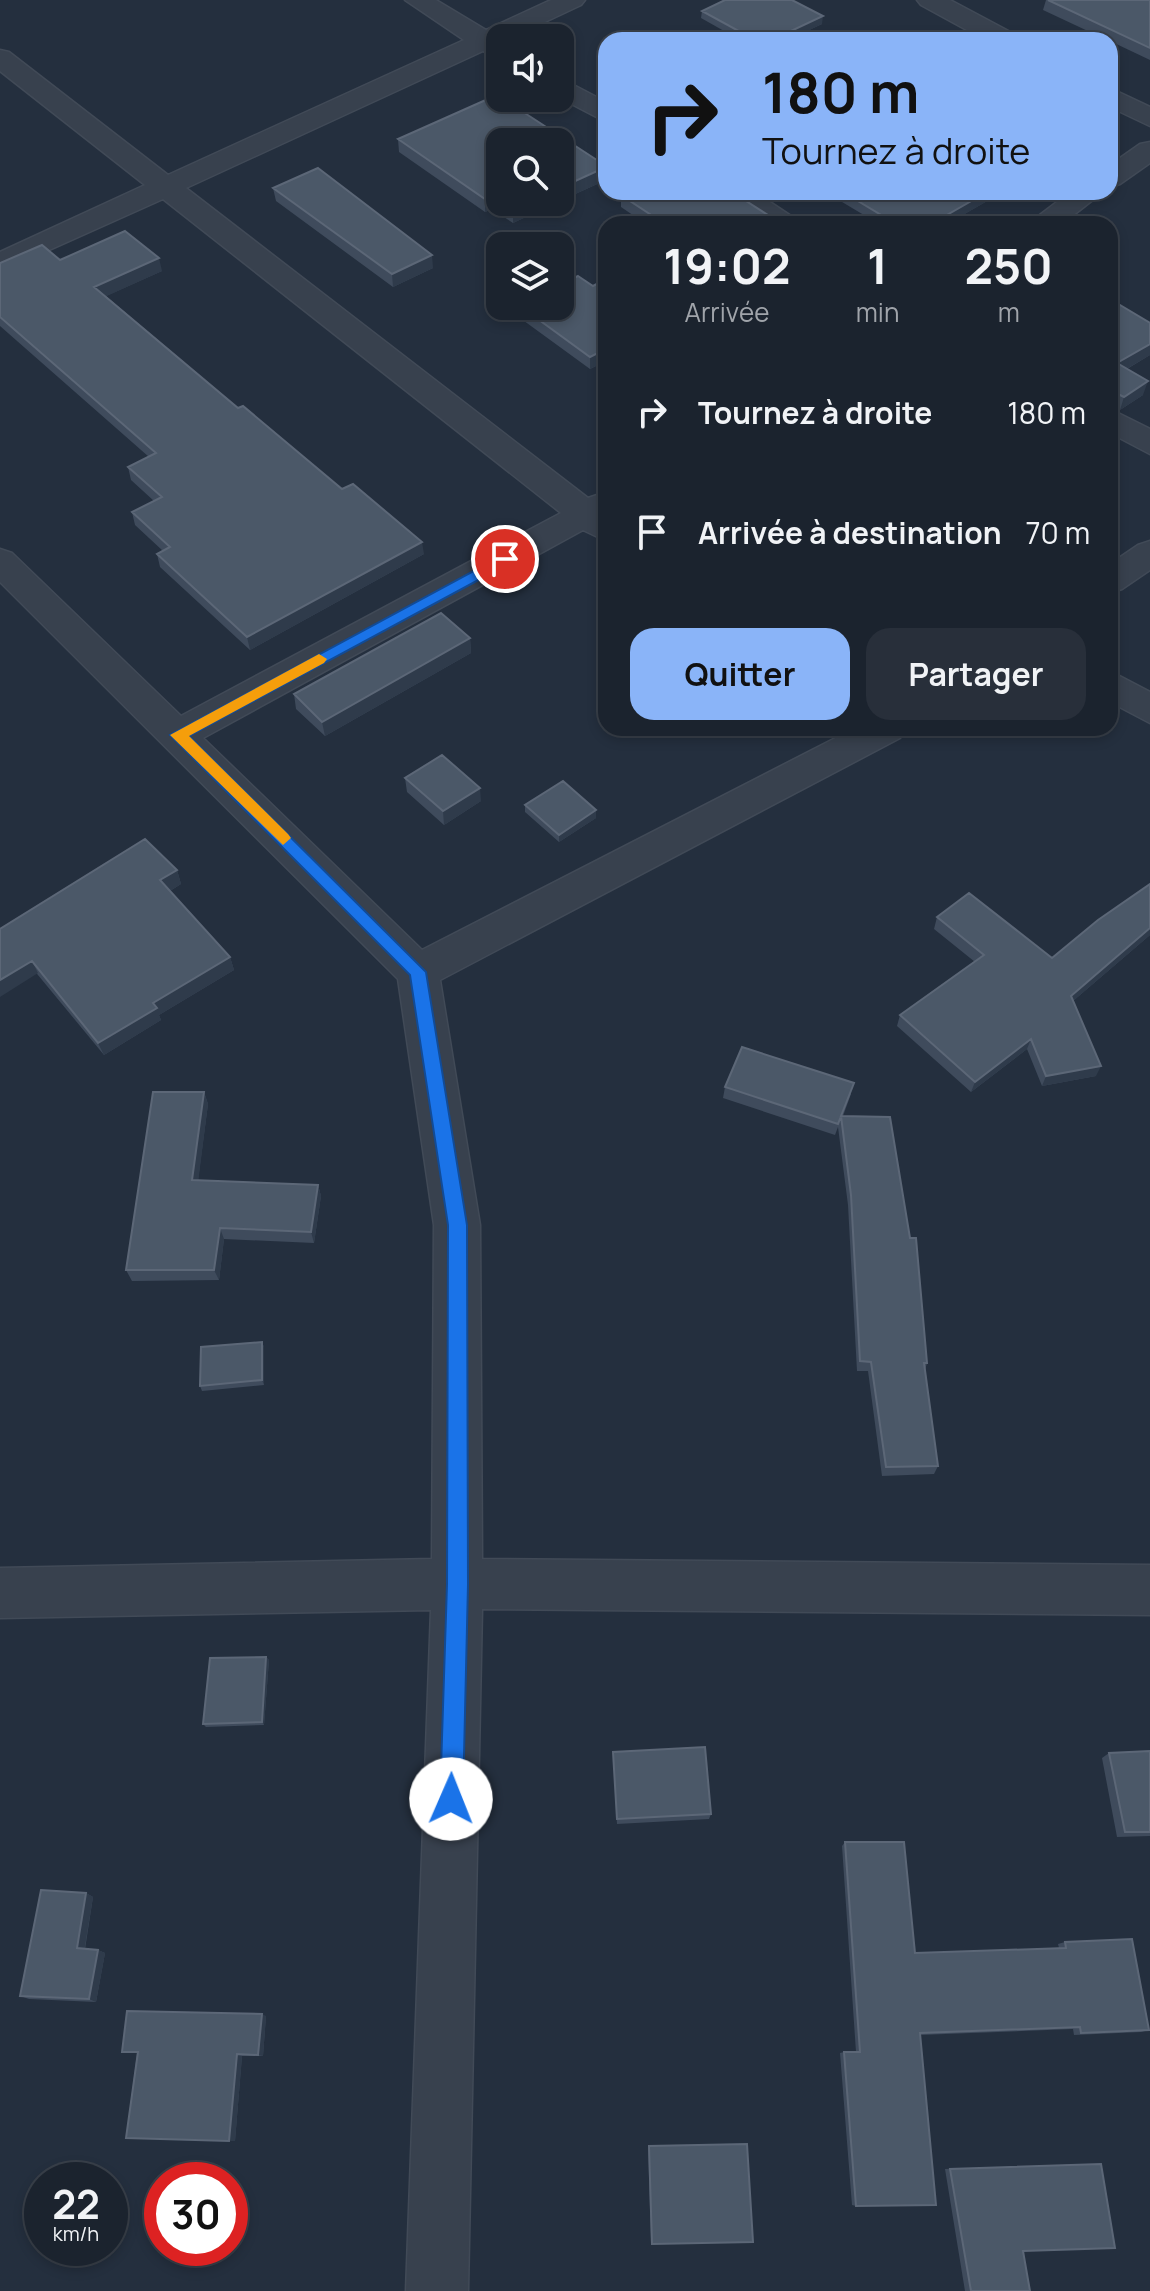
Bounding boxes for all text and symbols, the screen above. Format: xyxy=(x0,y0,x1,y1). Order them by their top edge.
map controls xyxy=(486,24,574,320)
button: sound xyxy=(486,24,574,112)
text: 180 m xyxy=(762,53,919,130)
icon: right xyxy=(630,64,734,168)
text: Tournez à droite xyxy=(762,126,1030,175)
button: search xyxy=(486,128,574,216)
button: layers xyxy=(486,232,574,320)
text: 19:02 xyxy=(663,233,791,298)
text: 1 xyxy=(867,233,888,298)
text: 250 xyxy=(965,233,1053,298)
text: Arrivée xyxy=(684,294,769,330)
text: min xyxy=(856,294,899,330)
text: m xyxy=(998,294,1020,330)
icon: right xyxy=(630,390,674,434)
text: Tournez à droite xyxy=(698,392,932,433)
text: 180 m xyxy=(1007,392,1086,433)
icon: arrive xyxy=(630,510,674,554)
text: Arrivée à destination xyxy=(698,512,1001,553)
text: 70 m xyxy=(1025,512,1090,553)
pin xyxy=(471,525,539,593)
icon: arrive xyxy=(483,537,527,581)
button: Quitter xyxy=(630,628,850,720)
button: Partager xyxy=(866,628,1086,720)
position arrow xyxy=(409,1757,493,1841)
speed limit sign: 30 xyxy=(144,2162,248,2266)
text: 22 xyxy=(52,2176,100,2231)
text: km/h xyxy=(53,2220,99,2247)

